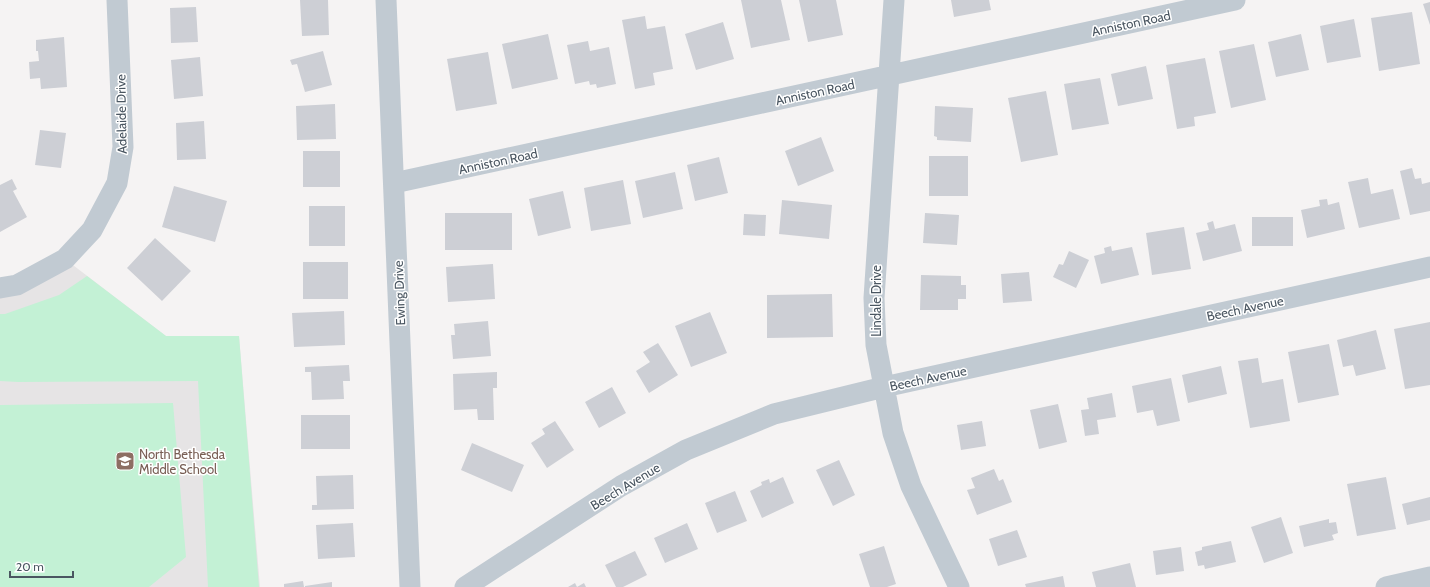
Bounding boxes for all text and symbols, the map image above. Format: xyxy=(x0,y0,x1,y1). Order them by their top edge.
street label: Anniston Road xyxy=(1090,7,1172,39)
street label: Adelaide Drive xyxy=(112,74,130,154)
street label: Anniston Road xyxy=(774,76,856,108)
street label: Anniston Road xyxy=(457,145,539,177)
street label: Ewing Drive xyxy=(390,260,408,326)
street label: Lindale Drive xyxy=(868,265,884,337)
street label: Beech Avenue xyxy=(1205,292,1285,324)
street label: Beech Avenue xyxy=(888,362,968,394)
place label: North Bethesda Middle School xyxy=(139,446,226,477)
school or university icon: North Bethesda Middle School xyxy=(114,450,136,472)
street label: Beech Avenue xyxy=(587,459,663,513)
scale bar xyxy=(10,553,73,579)
text: 20 m xyxy=(16,559,44,574)

